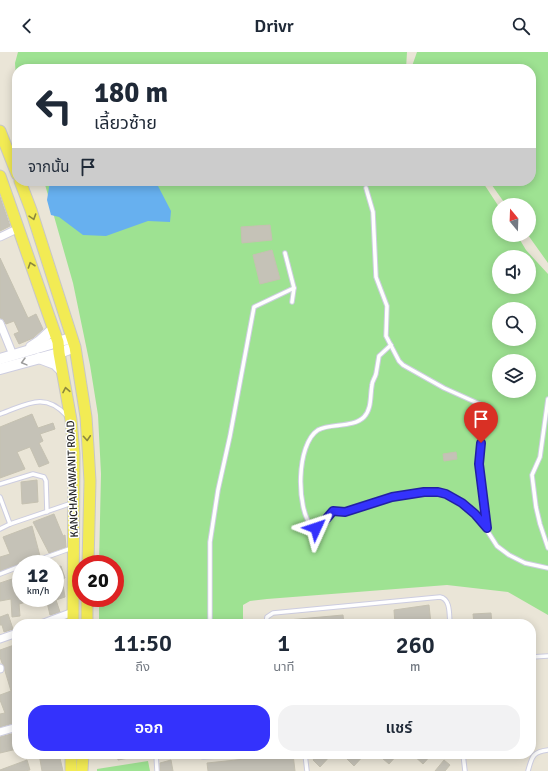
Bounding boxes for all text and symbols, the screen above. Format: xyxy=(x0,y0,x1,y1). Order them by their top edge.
icon: back xyxy=(16,15,38,37)
text: Drivr xyxy=(254,15,294,37)
icon: search xyxy=(510,15,532,37)
text: 180 m xyxy=(94,76,168,110)
icon: left xyxy=(28,80,80,132)
text: เลี้ยวซ้าย xyxy=(94,112,157,134)
icon: arrive xyxy=(77,156,99,178)
text: จากนั้น xyxy=(28,158,69,176)
north arrow xyxy=(492,198,536,242)
map controls xyxy=(492,198,536,398)
one-way arrow xyxy=(28,214,37,221)
button: sound xyxy=(492,250,536,294)
one-way arrow xyxy=(27,262,35,269)
button: search xyxy=(492,302,536,346)
button: layers xyxy=(492,354,536,398)
one-way arrow xyxy=(21,357,28,366)
one-way arrow xyxy=(62,387,70,393)
pin xyxy=(464,402,498,443)
icon: arrive xyxy=(470,408,492,430)
street label: KANCHANAWANIT ROAD xyxy=(64,420,81,538)
one-way arrow xyxy=(83,435,92,441)
position arrow xyxy=(295,507,337,549)
speed limit sign: 20 xyxy=(72,555,124,607)
text: 12 xyxy=(27,563,49,588)
text: km/h xyxy=(27,585,49,597)
text: 11:50 xyxy=(113,628,172,658)
text: 1 xyxy=(277,628,290,658)
text: 260 xyxy=(396,630,435,660)
text: ถึง xyxy=(135,659,150,675)
text: นาที xyxy=(273,659,294,675)
text: m xyxy=(410,659,420,675)
button: ออก xyxy=(28,705,270,751)
button: แชร์ xyxy=(278,705,520,751)

